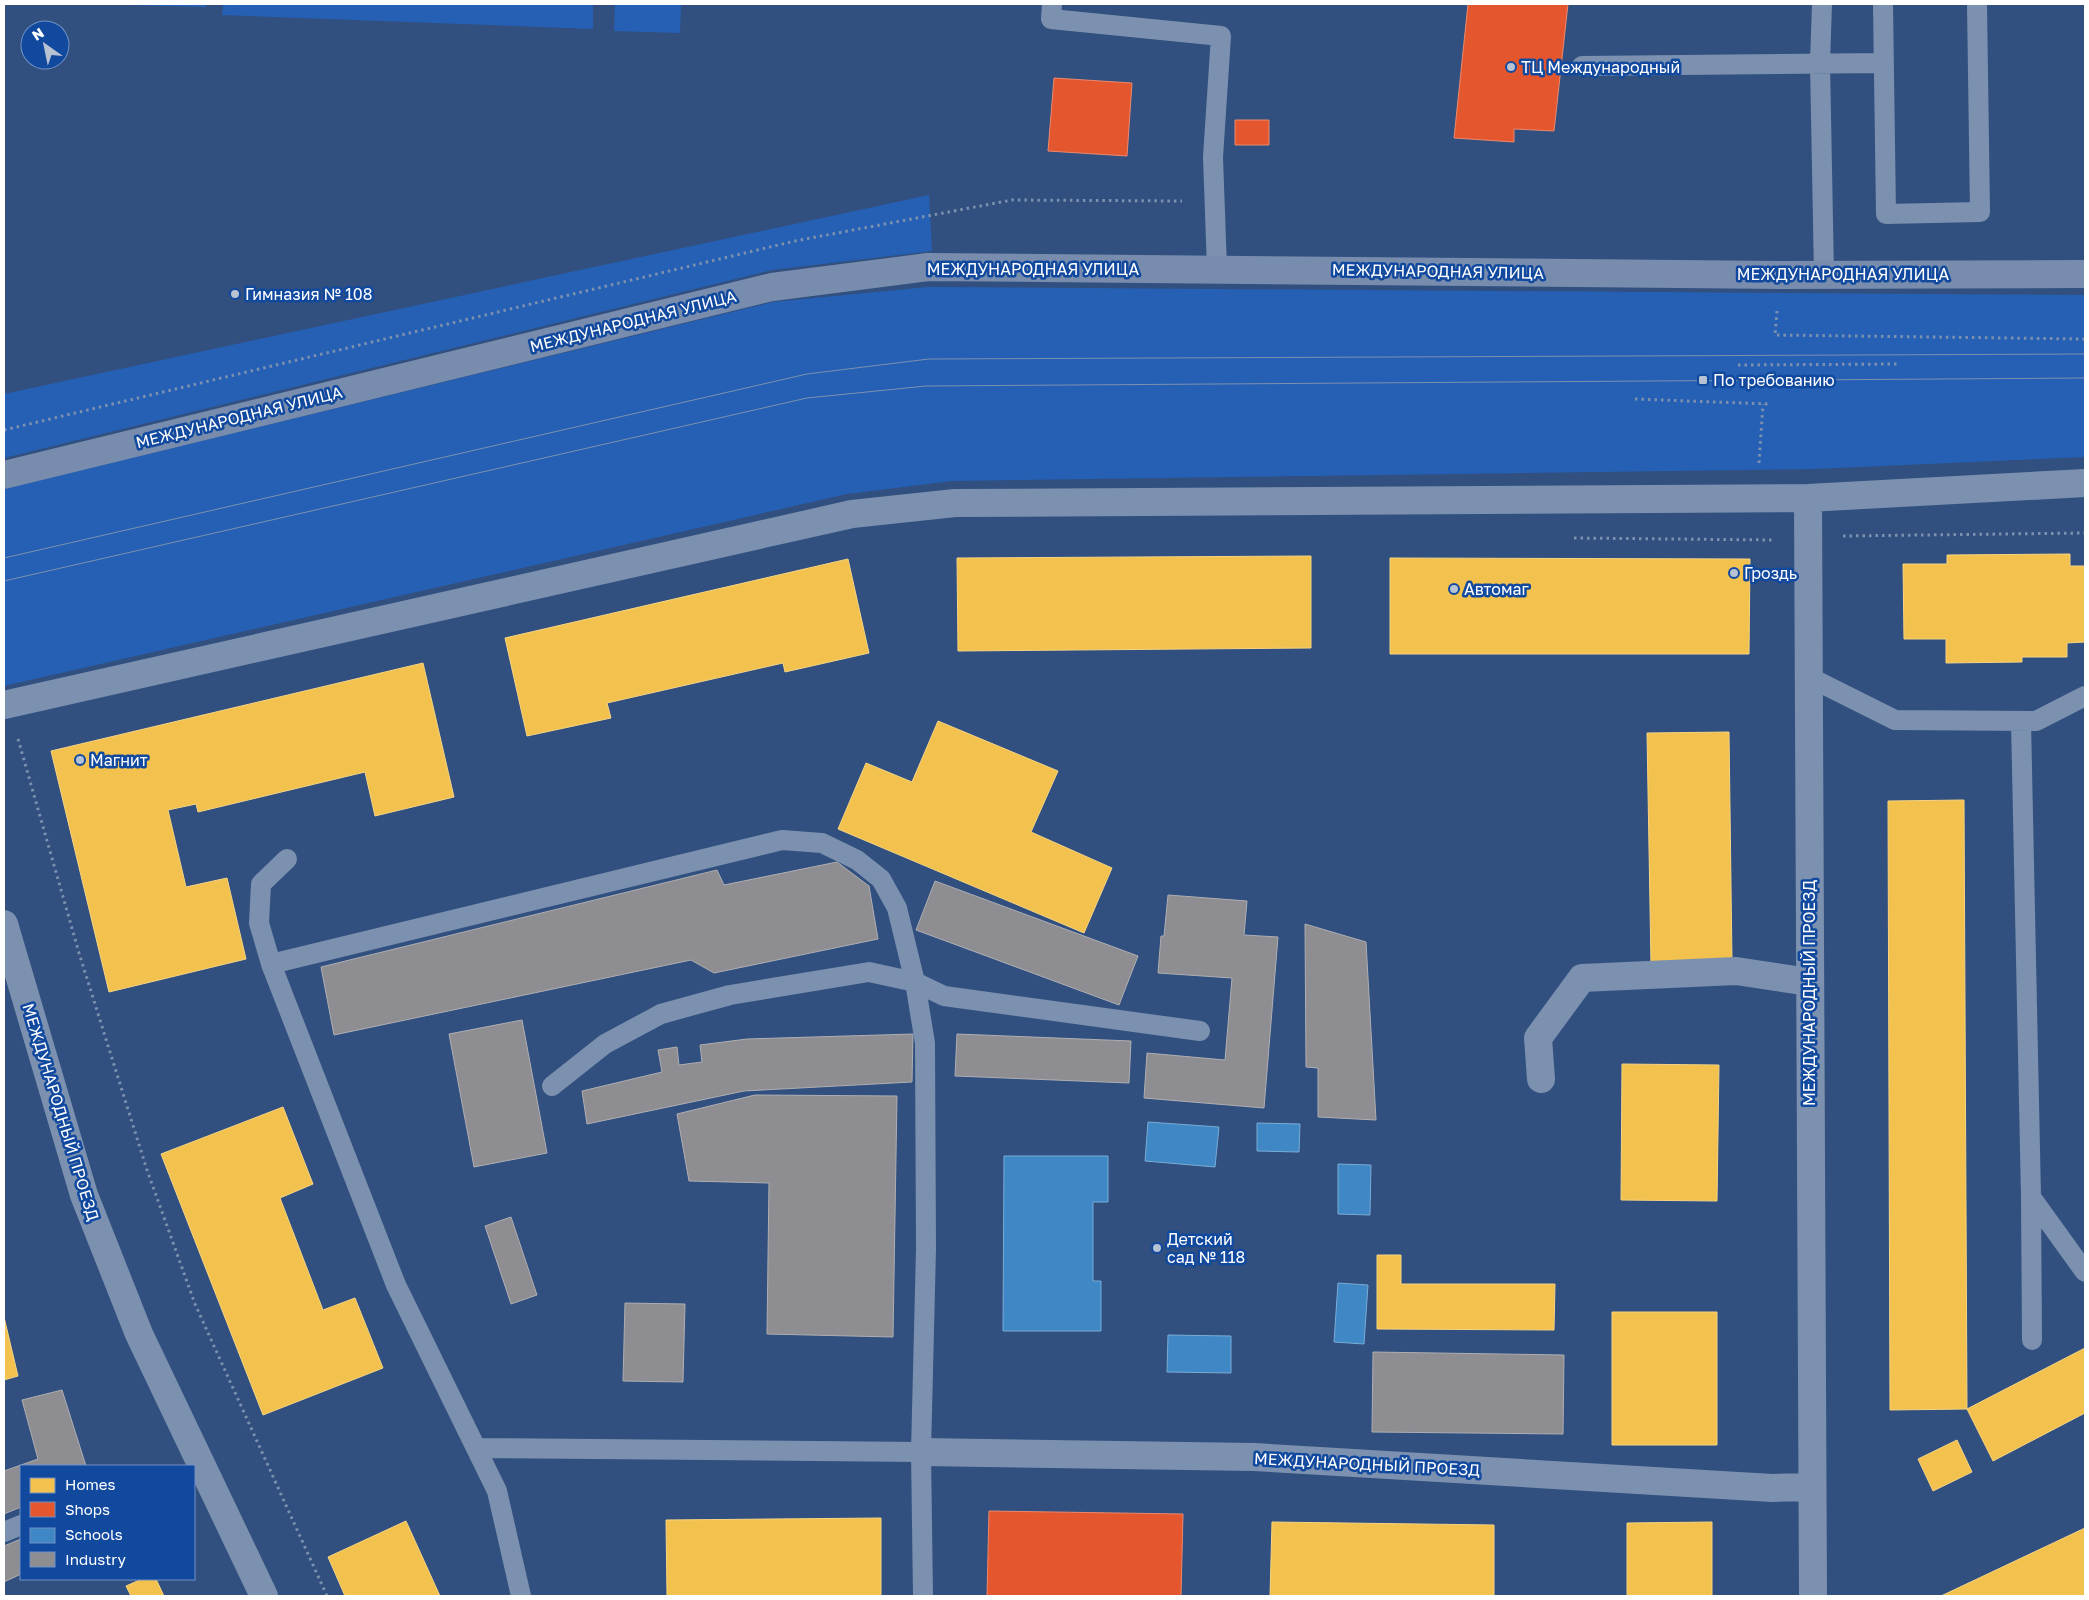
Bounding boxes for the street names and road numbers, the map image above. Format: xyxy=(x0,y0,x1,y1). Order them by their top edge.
street label: МЕЖДУНАРОДНАЯ УЛИЦА xyxy=(927,259,1139,279)
street label: МЕЖДУНАРОДНАЯ УЛИЦА xyxy=(1332,259,1545,283)
street label: МЕЖДУНАРОДНАЯ УЛИЦА xyxy=(1737,264,1949,284)
street label: МЕЖДУНАРОДНАЯ УЛИЦА xyxy=(528,286,739,356)
street label: МЕЖДУНАРОДНАЯ УЛИЦА xyxy=(134,382,345,452)
street label: МЕЖДУНАРОДНЫЙ ПРОЕЗД xyxy=(1799,880,1819,1106)
street label: МЕЖДУНАРОДНЫЙ ПРОЕЗД xyxy=(18,1001,104,1223)
street label: МЕЖДУНАРОДНЫЙ ПРОЕЗД xyxy=(1254,1448,1481,1480)

